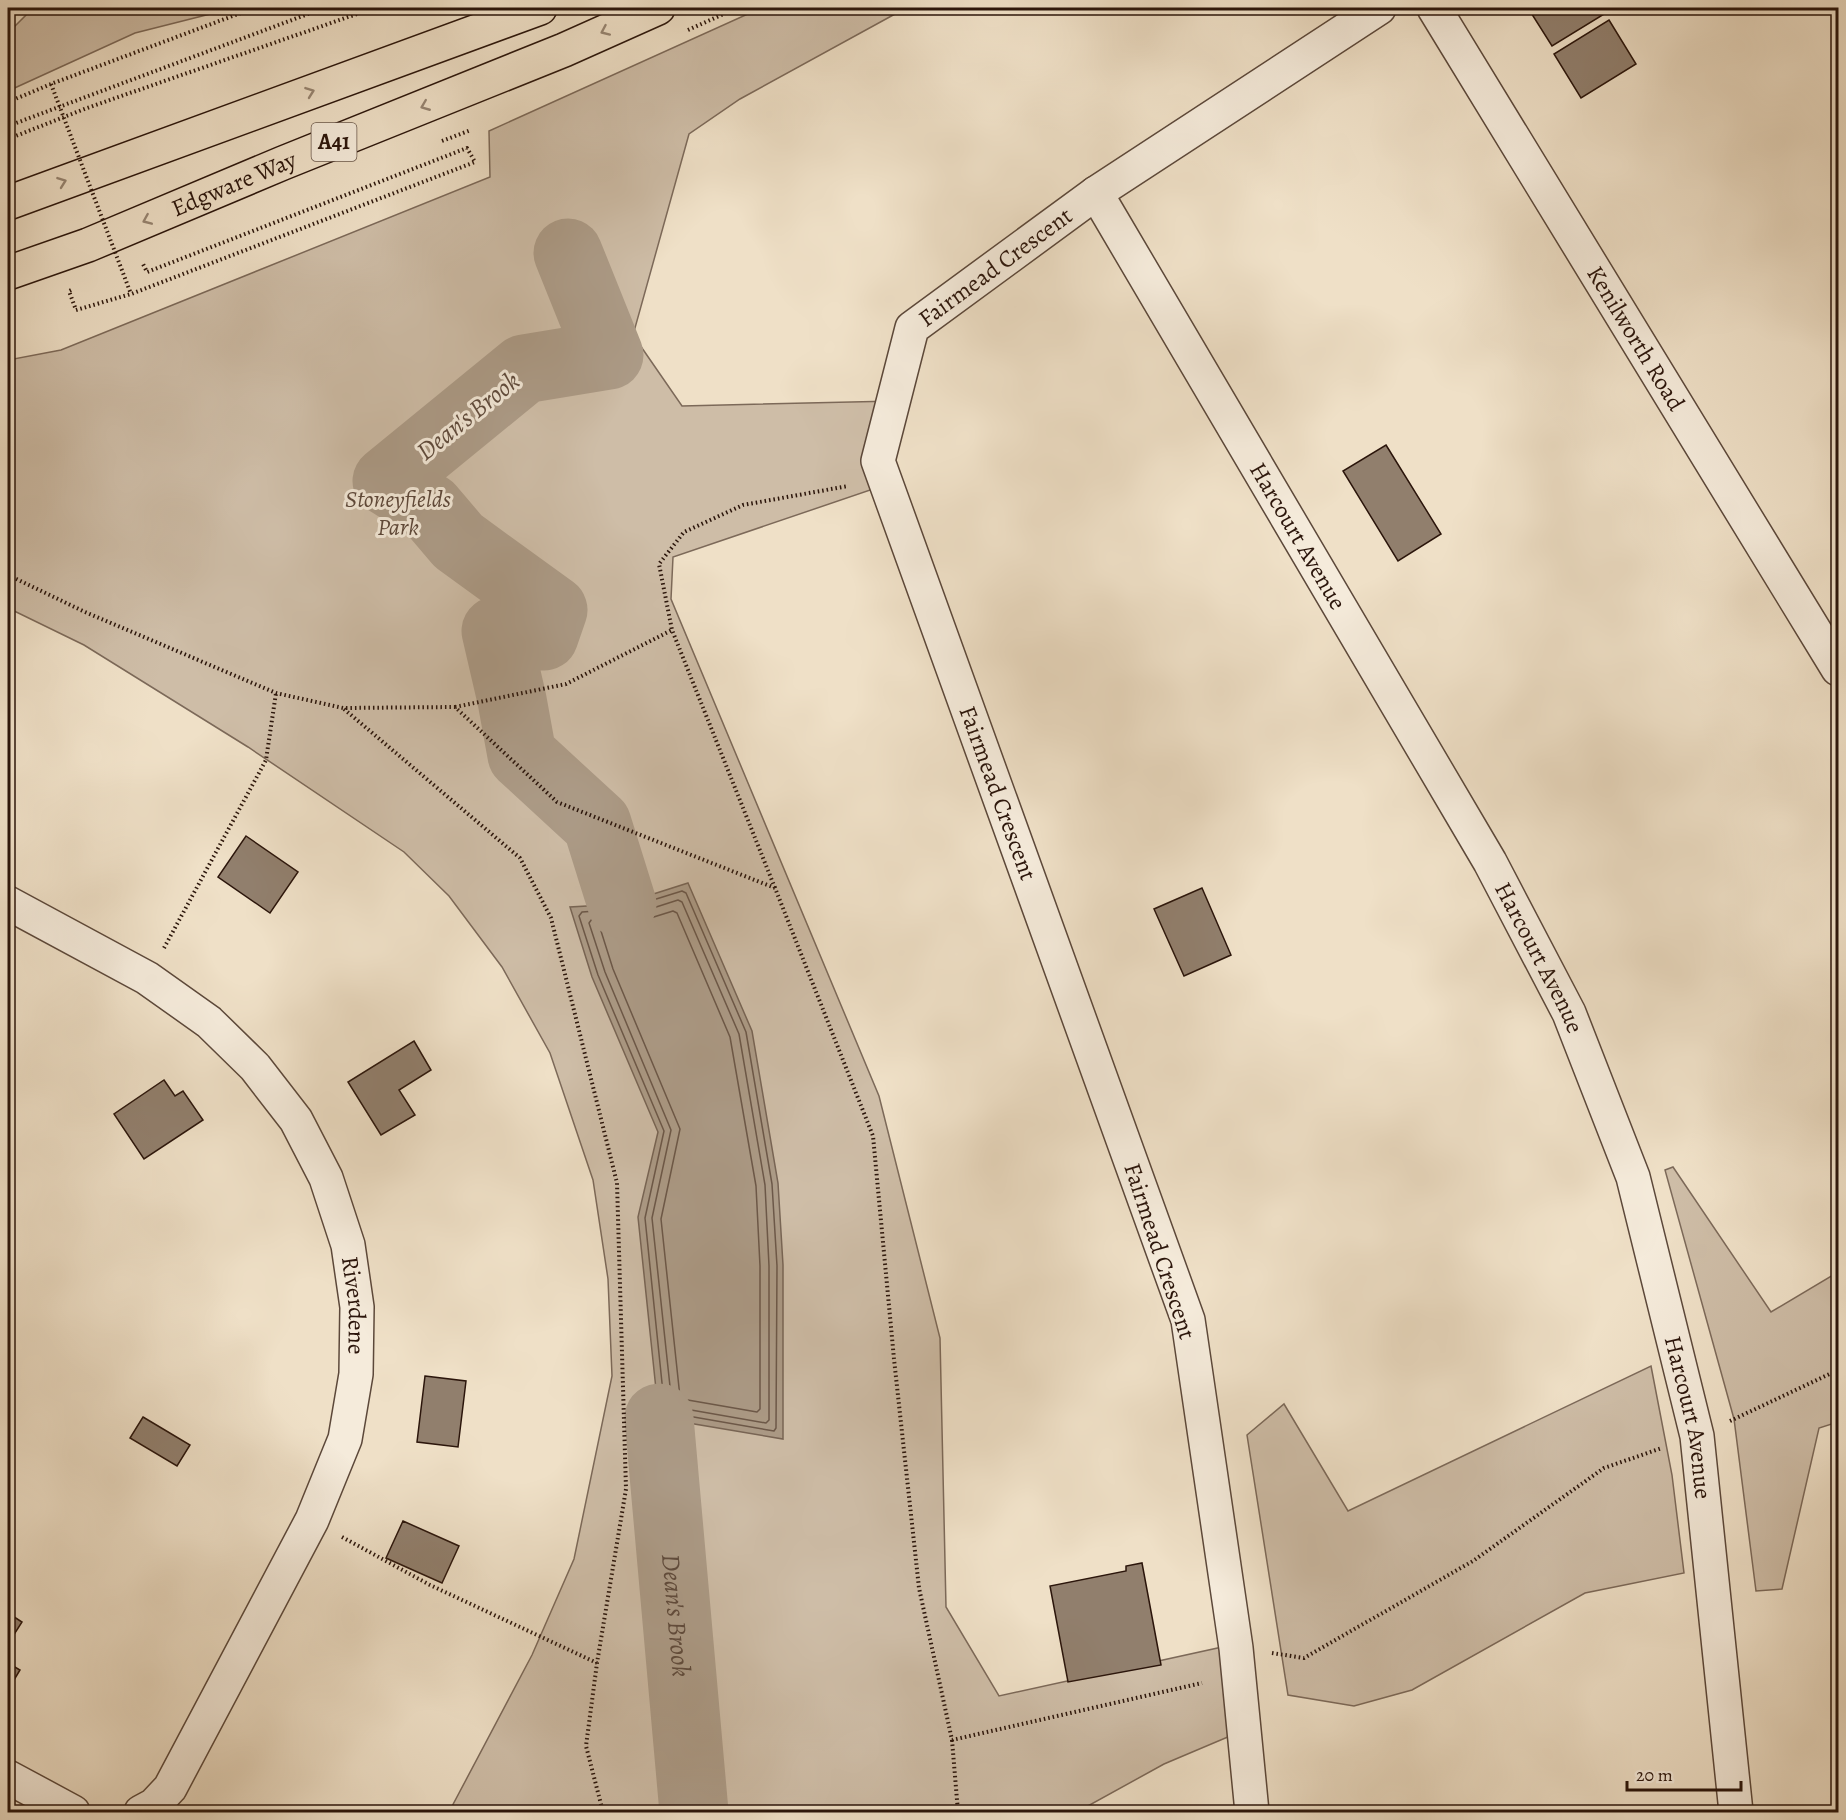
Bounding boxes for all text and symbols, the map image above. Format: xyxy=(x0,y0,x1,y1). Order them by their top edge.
one-way arrow xyxy=(600,24,611,36)
one-way arrow xyxy=(304,86,315,99)
one-way arrow xyxy=(420,99,431,111)
road number: A41 xyxy=(312,123,356,161)
street label: Edgware Way xyxy=(167,143,301,224)
one-way arrow xyxy=(57,177,67,190)
street label: Fairmead Crescent xyxy=(912,200,1079,334)
one-way arrow xyxy=(143,213,154,225)
street label: Kenilworth Road xyxy=(1579,260,1692,417)
water label: Dean's Brook xyxy=(409,364,527,468)
street label: Harcourt Avenue xyxy=(1242,456,1354,616)
park label: Stoneyfields Park xyxy=(345,483,451,543)
street label: Fairmead Crescent xyxy=(952,701,1044,885)
street label: Harcourt Avenue xyxy=(1487,876,1591,1038)
street label: Fairmead Crescent xyxy=(1116,1159,1204,1343)
street label: Riverdene xyxy=(334,1254,373,1355)
street label: Harcourt Avenue xyxy=(1657,1333,1719,1501)
water label: Dean's Brook xyxy=(654,1552,699,1678)
scale bar xyxy=(1627,1754,1741,1792)
text: 20 m xyxy=(1636,1763,1673,1787)

